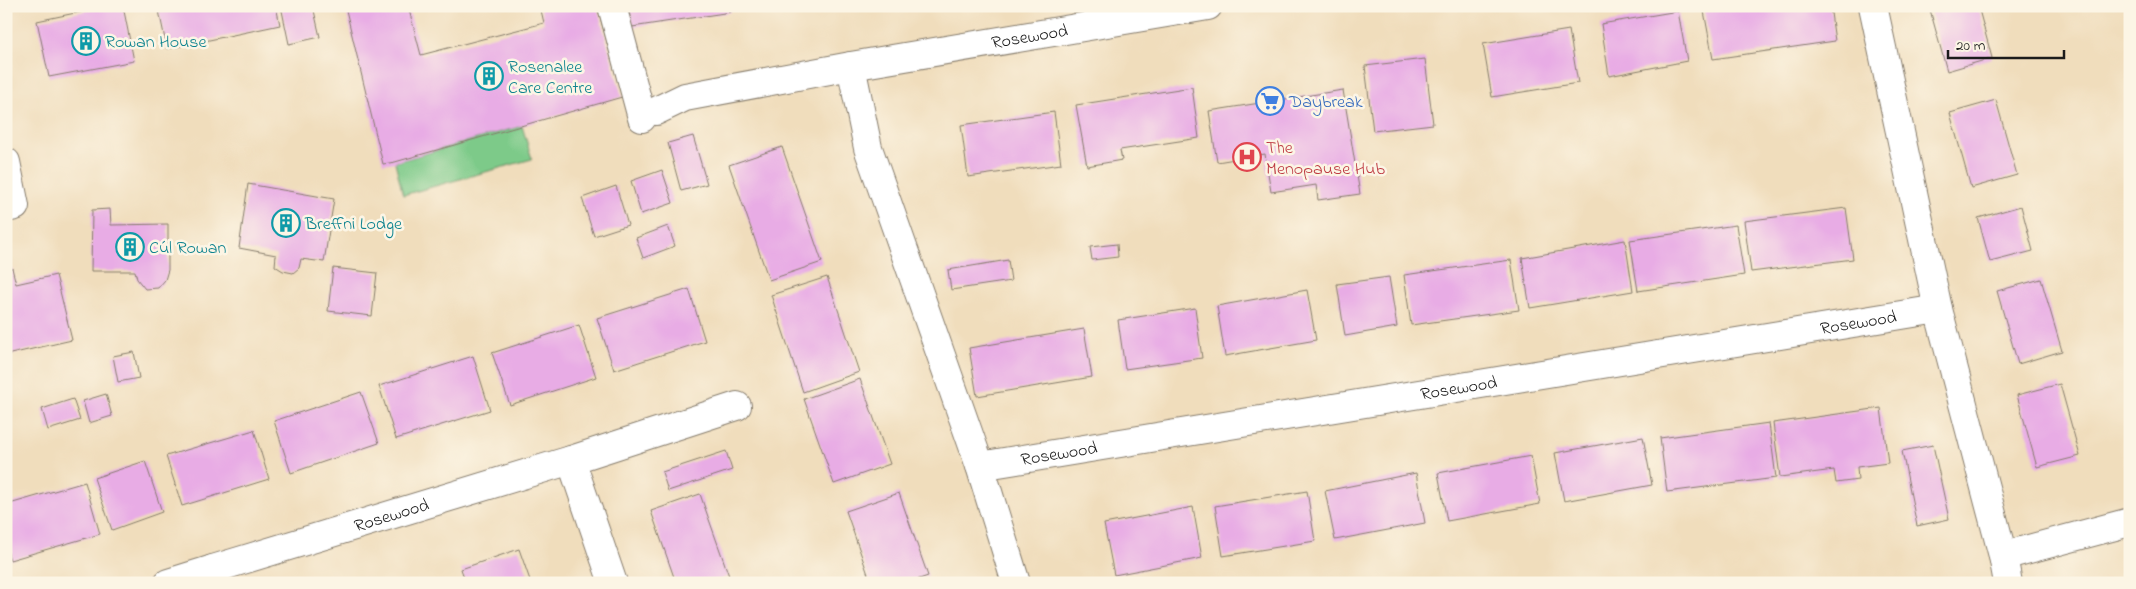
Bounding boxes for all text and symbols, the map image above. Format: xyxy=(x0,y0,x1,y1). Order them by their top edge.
street label: Rosewood xyxy=(990,19,1070,57)
building icon: Rowan House xyxy=(71,26,101,56)
scale bar xyxy=(1948,28,2065,60)
place label: Rowan House xyxy=(105,30,207,56)
text: 20 m xyxy=(1956,35,1986,57)
place label: Rosenalee Care Centre xyxy=(508,55,593,102)
building icon: Rosenalee Care Centre xyxy=(474,61,504,91)
supermarket icon: Daybreak xyxy=(1255,86,1285,116)
place label: Daybreak xyxy=(1288,90,1363,116)
place label: The Menopause Hub xyxy=(1266,136,1385,183)
hospital icon: The Menopause Hub xyxy=(1232,142,1262,172)
building icon: Breffni Lodge xyxy=(271,208,301,238)
place label: Breffni Lodge xyxy=(304,212,403,239)
building icon: Cúl Rowan xyxy=(115,232,145,262)
place label: Cúl Rowan xyxy=(149,236,226,262)
street label: Rosewood xyxy=(1818,305,1899,343)
street label: Rosewood xyxy=(1419,370,1499,409)
street label: Rosewood xyxy=(1019,436,1099,474)
street label: Rosewood xyxy=(351,493,433,540)

